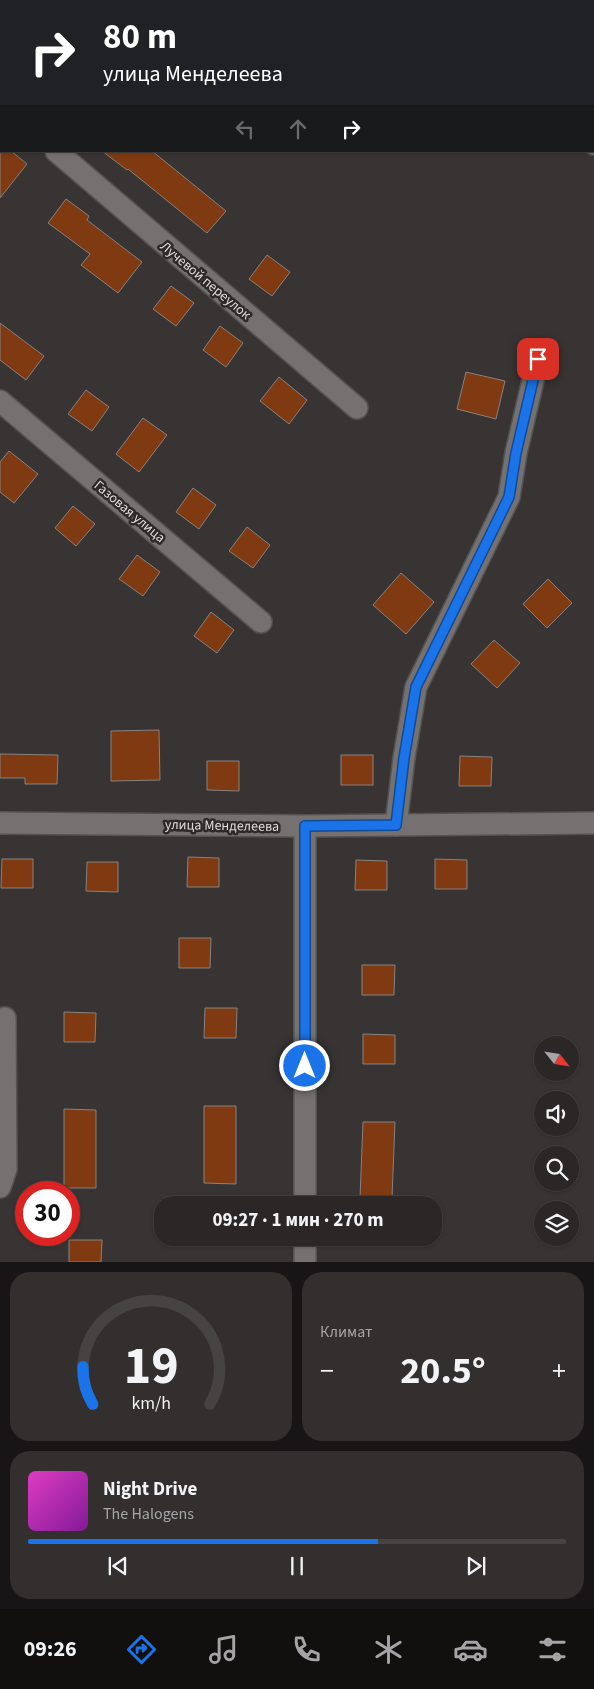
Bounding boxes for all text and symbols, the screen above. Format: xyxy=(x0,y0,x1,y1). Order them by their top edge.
text: 80 m xyxy=(103,12,177,62)
icon: right xyxy=(20,20,85,85)
text: улица Менделеева xyxy=(103,58,283,90)
icon: left xyxy=(231,115,259,143)
icon: ahead xyxy=(284,115,312,143)
icon: right xyxy=(337,115,365,143)
street label: Лучевой переулок xyxy=(156,237,255,325)
pin xyxy=(517,338,559,380)
icon: arrive xyxy=(524,345,552,373)
street label: Газовая улица xyxy=(89,476,169,548)
street label: улица Менделеева xyxy=(165,815,279,837)
north arrow xyxy=(534,1036,579,1081)
map controls xyxy=(534,1036,579,1246)
position arrow xyxy=(278,1039,330,1091)
button: sound xyxy=(534,1091,579,1136)
button: search xyxy=(534,1146,579,1191)
speed limit sign: 30 xyxy=(15,1181,80,1246)
button: layers xyxy=(534,1201,579,1246)
text: 09:27 · 1 мин · 270 m xyxy=(212,1207,384,1234)
text: Климат xyxy=(320,1321,372,1343)
text: 19 xyxy=(124,1330,178,1404)
text: 20.5° xyxy=(400,1344,486,1398)
text: − xyxy=(320,1351,334,1391)
text: + xyxy=(552,1351,566,1391)
text: km/h xyxy=(131,1391,171,1416)
text: Night Drive xyxy=(103,1476,197,1503)
text: The Halogens xyxy=(103,1503,194,1525)
icon: previous xyxy=(104,1552,132,1580)
icon: pause xyxy=(283,1552,311,1580)
icon: next xyxy=(462,1552,490,1580)
icon: directions xyxy=(124,1632,159,1667)
icon: music xyxy=(206,1632,241,1667)
icon: phone xyxy=(289,1632,324,1667)
icon: climate xyxy=(371,1632,406,1667)
icon: car xyxy=(453,1632,488,1667)
icon: filters xyxy=(535,1632,570,1667)
text: 09:26 xyxy=(24,1633,77,1665)

